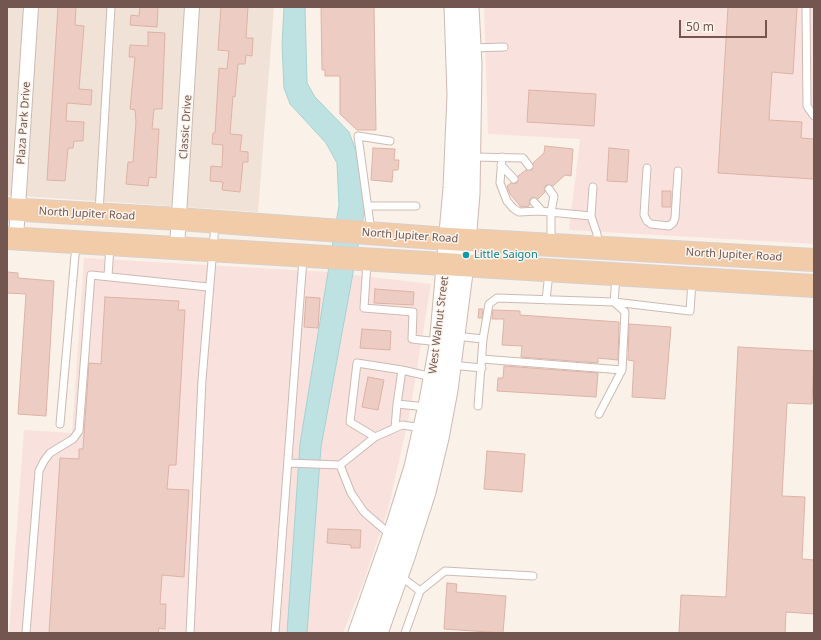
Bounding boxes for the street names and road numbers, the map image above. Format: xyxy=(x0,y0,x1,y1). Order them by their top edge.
street label: Plaza Park Drive xyxy=(15,81,33,165)
street label: Classic Drive xyxy=(177,94,195,160)
street label: North Jupiter Road xyxy=(38,205,136,223)
street label: North Jupiter Road xyxy=(361,226,459,246)
street label: North Jupiter Road xyxy=(685,246,783,264)
street label: West Walnut Street xyxy=(426,275,452,375)

